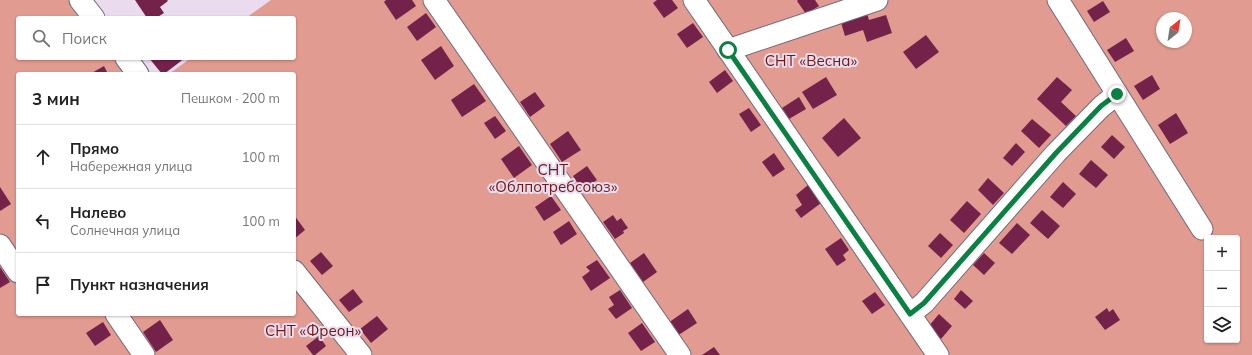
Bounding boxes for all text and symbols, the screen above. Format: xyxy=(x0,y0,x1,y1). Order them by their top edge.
north arrow xyxy=(1156,12,1192,48)
search box xyxy=(16,16,296,60)
icon: search xyxy=(30,27,52,49)
text: Поиск xyxy=(62,29,107,48)
route start xyxy=(719,41,737,59)
park label: СНТ «Весна» xyxy=(765,51,857,70)
route end xyxy=(1108,85,1126,103)
text: 3 мин xyxy=(32,88,80,109)
text: Пешком · 200 m xyxy=(181,90,280,106)
text: Прямо xyxy=(70,139,119,158)
icon: ahead xyxy=(32,146,54,168)
text: 100 m xyxy=(242,149,280,165)
text: Набережная улица xyxy=(70,158,192,174)
park label: СНТ «Облпотребсоюз» xyxy=(489,160,618,196)
text: Налево xyxy=(70,203,126,222)
icon: left xyxy=(32,210,54,232)
text: 100 m xyxy=(242,213,280,229)
text: Солнечная улица xyxy=(70,222,180,238)
map controls xyxy=(1204,235,1240,343)
button: + xyxy=(1204,235,1240,271)
button: − xyxy=(1204,271,1240,307)
icon: arrive xyxy=(32,274,54,296)
text: Пункт назначения xyxy=(70,275,209,294)
button: layers xyxy=(1204,307,1240,343)
park label: СНТ «Фреон» xyxy=(265,321,361,340)

